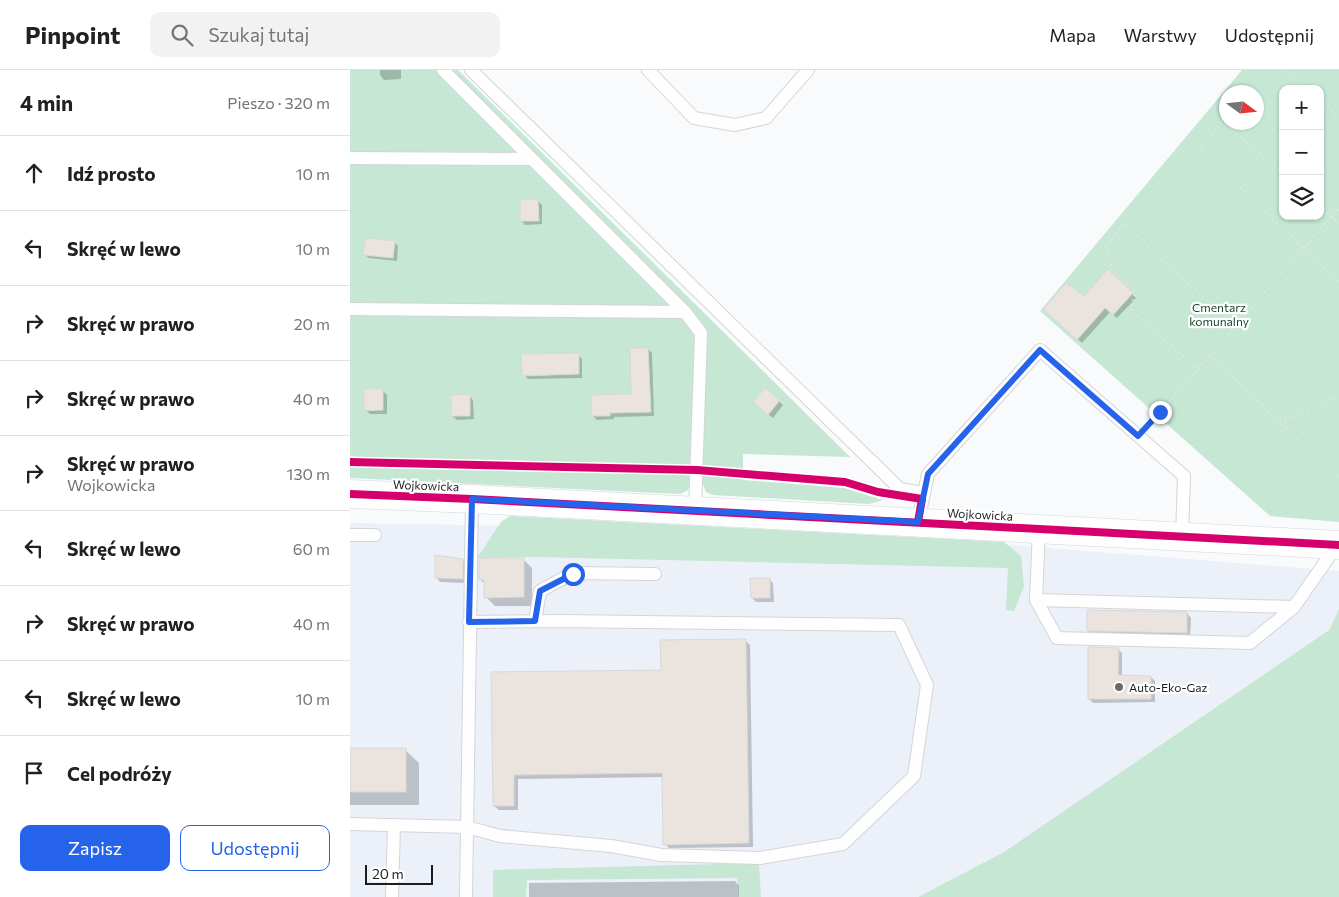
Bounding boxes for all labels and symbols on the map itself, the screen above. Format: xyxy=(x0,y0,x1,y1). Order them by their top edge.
north arrow xyxy=(1219,85,1264,130)
park label: Cmentarz komunalny xyxy=(1189,300,1249,328)
route end xyxy=(1149,401,1172,424)
street label: Wojkowicka xyxy=(393,477,459,493)
street label: Wojkowicka xyxy=(947,505,1013,523)
route start xyxy=(562,563,585,586)
place label: Auto-Eko-Gaz xyxy=(1129,680,1208,694)
marker: Auto-Eko-Gaz xyxy=(1113,681,1125,693)
scale bar xyxy=(365,862,432,885)

